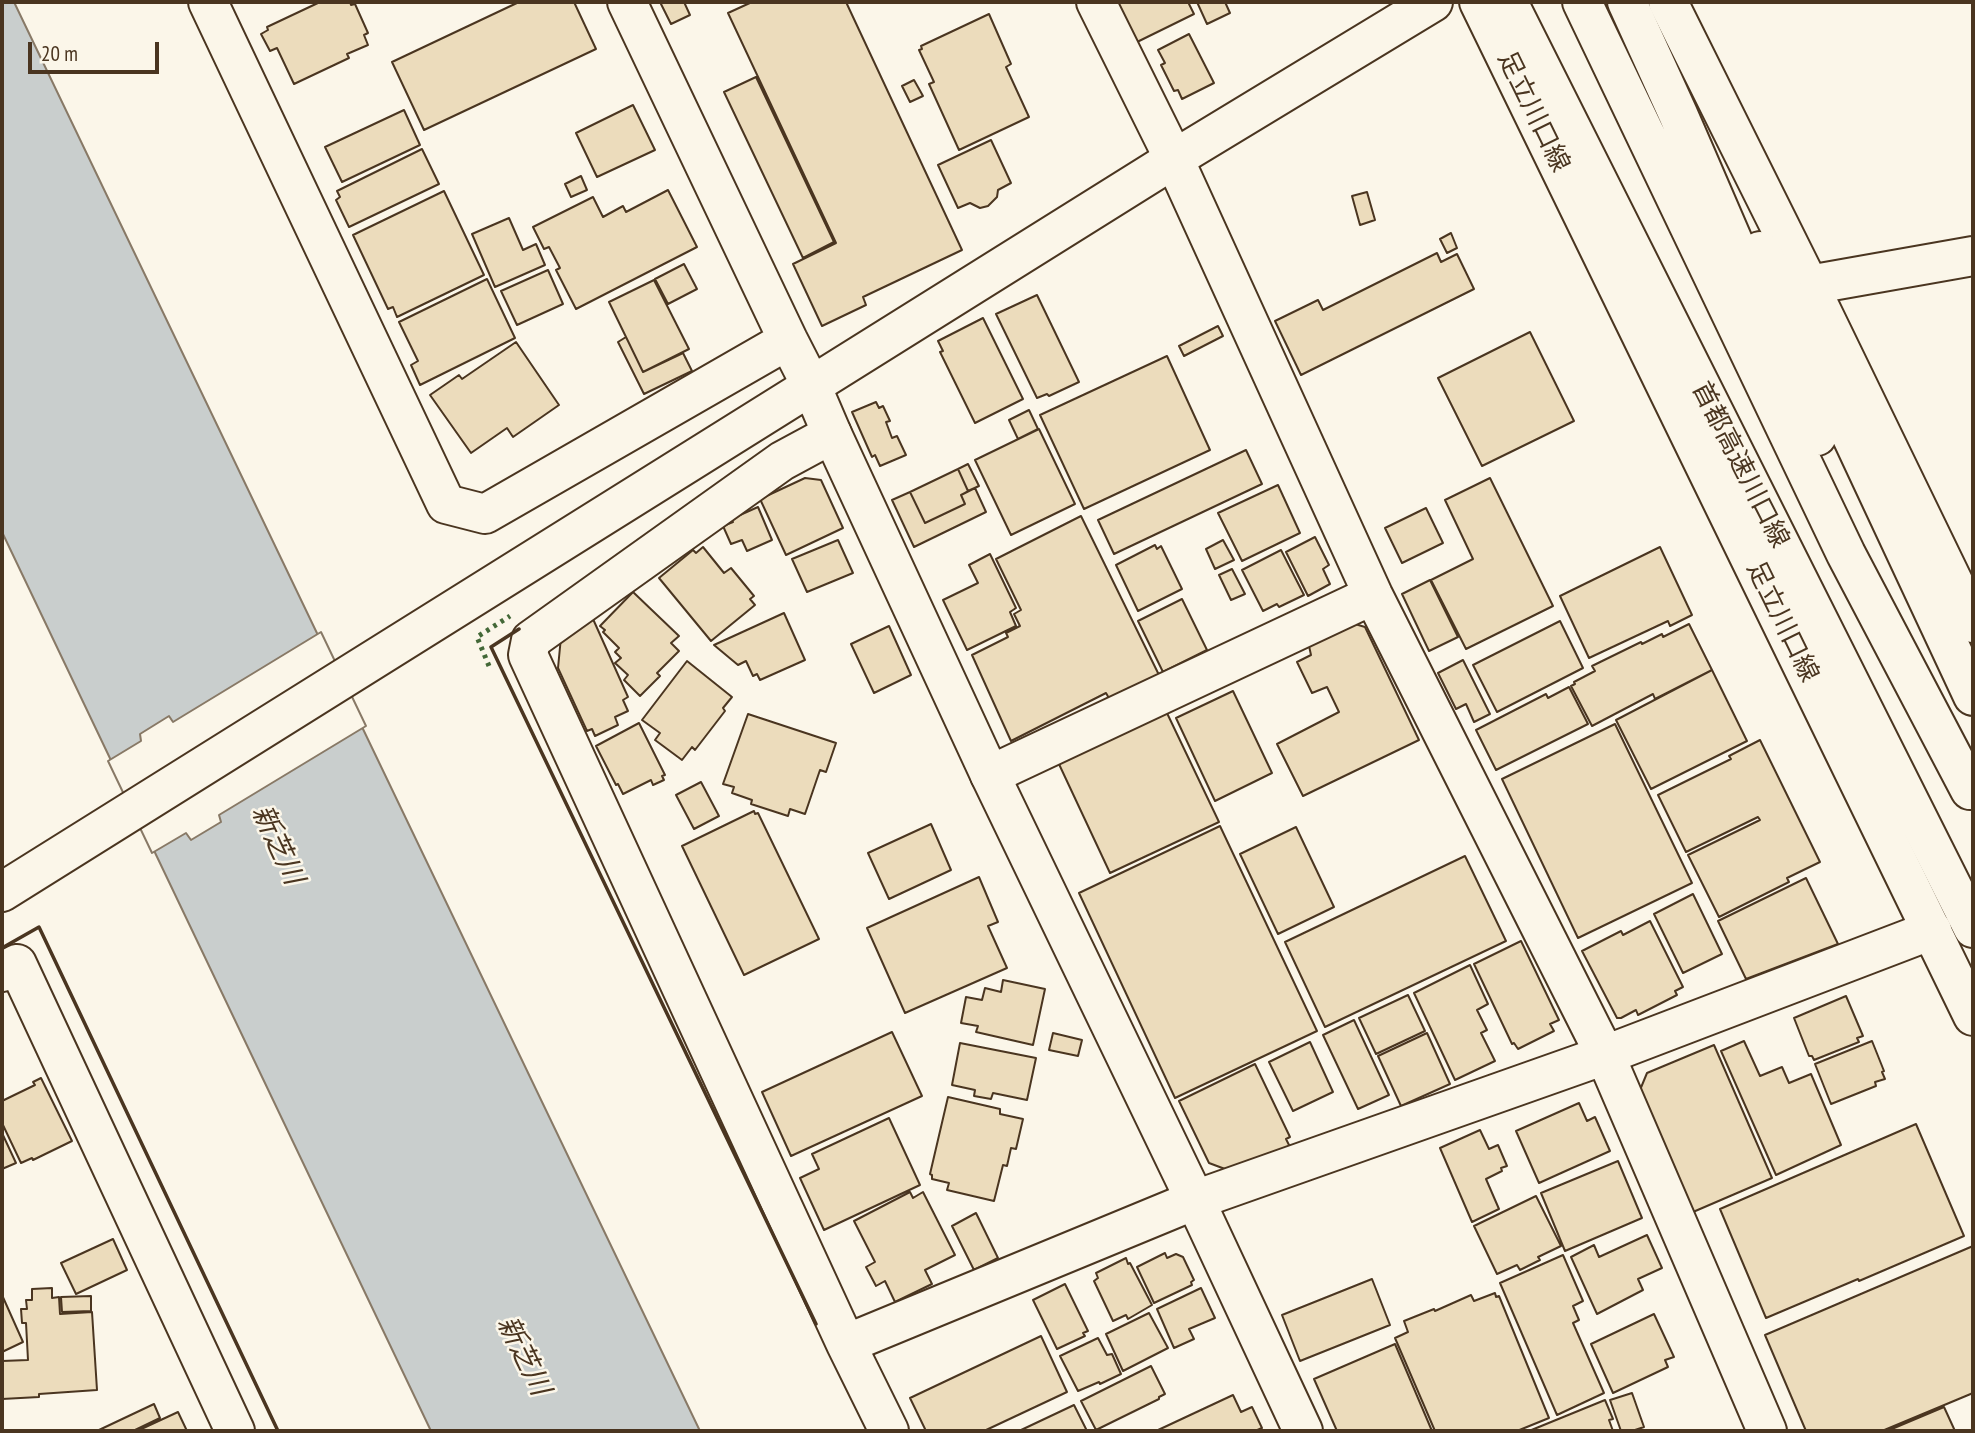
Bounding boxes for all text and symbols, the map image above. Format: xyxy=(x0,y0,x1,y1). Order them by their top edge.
scale bar xyxy=(32,28,163,72)
text: 20 m xyxy=(41,40,78,67)
street label: 足立川口線 xyxy=(1490,47,1576,177)
street label: 首都高速川口線 xyxy=(1685,377,1795,553)
street label: 足立川口線 xyxy=(1739,557,1825,687)
water label: 新芝川 xyxy=(244,800,310,890)
water label: 新芝川 xyxy=(489,1311,557,1401)

